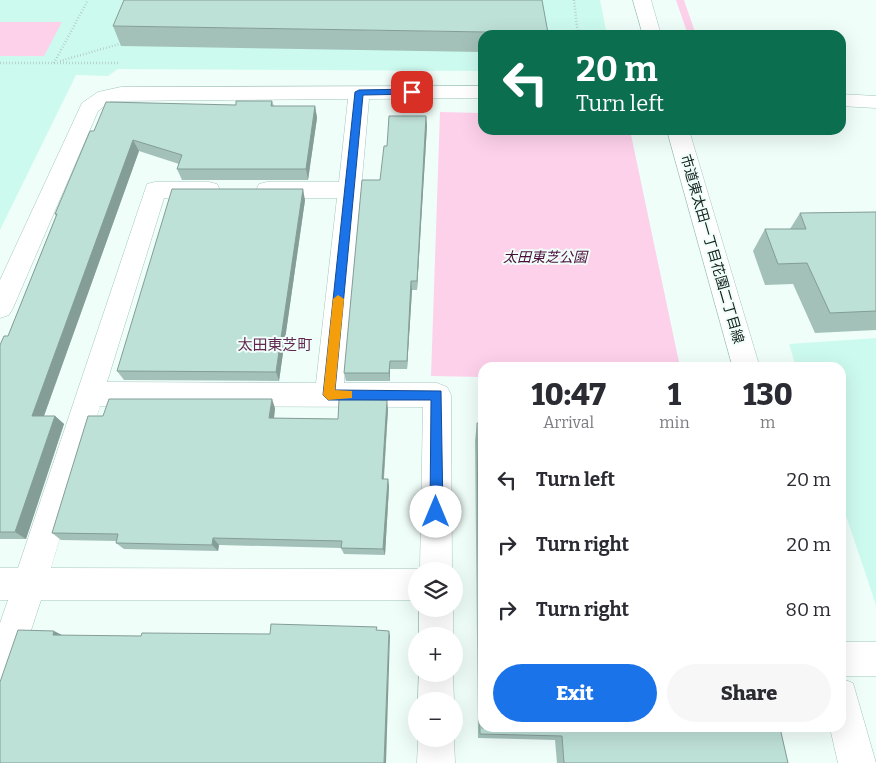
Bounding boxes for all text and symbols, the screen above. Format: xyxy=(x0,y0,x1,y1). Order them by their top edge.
text: 20 m xyxy=(576,48,658,90)
icon: left xyxy=(493,50,558,115)
pin xyxy=(391,71,433,113)
icon: arrive xyxy=(398,78,426,106)
text: Turn left xyxy=(576,90,664,117)
street label: 市道東太田一丁目花園二丁目線 xyxy=(677,152,747,346)
park label: 太田東芝公園 xyxy=(503,249,589,266)
district label: 太田東芝町 xyxy=(237,336,313,354)
text: 10:47 xyxy=(531,377,606,413)
text: 1 xyxy=(668,377,681,413)
text: 130 xyxy=(743,377,793,413)
text: Arrival xyxy=(543,413,594,432)
text: min xyxy=(659,413,690,432)
text: m xyxy=(760,413,775,432)
icon: left xyxy=(493,466,521,494)
text: Turn left xyxy=(536,468,615,491)
text: 20 m xyxy=(787,468,831,491)
position arrow xyxy=(409,485,461,537)
icon: right xyxy=(493,531,521,559)
text: Turn right xyxy=(536,533,629,556)
text: 20 m xyxy=(787,533,831,556)
map controls xyxy=(408,562,463,747)
button: layers xyxy=(408,562,463,617)
icon: right xyxy=(493,596,521,624)
text: Turn right xyxy=(536,598,629,621)
text: 80 m xyxy=(785,598,831,621)
button: + xyxy=(408,627,463,682)
button: Exit xyxy=(493,664,657,722)
button: Share xyxy=(667,664,831,722)
button: − xyxy=(408,692,463,747)

